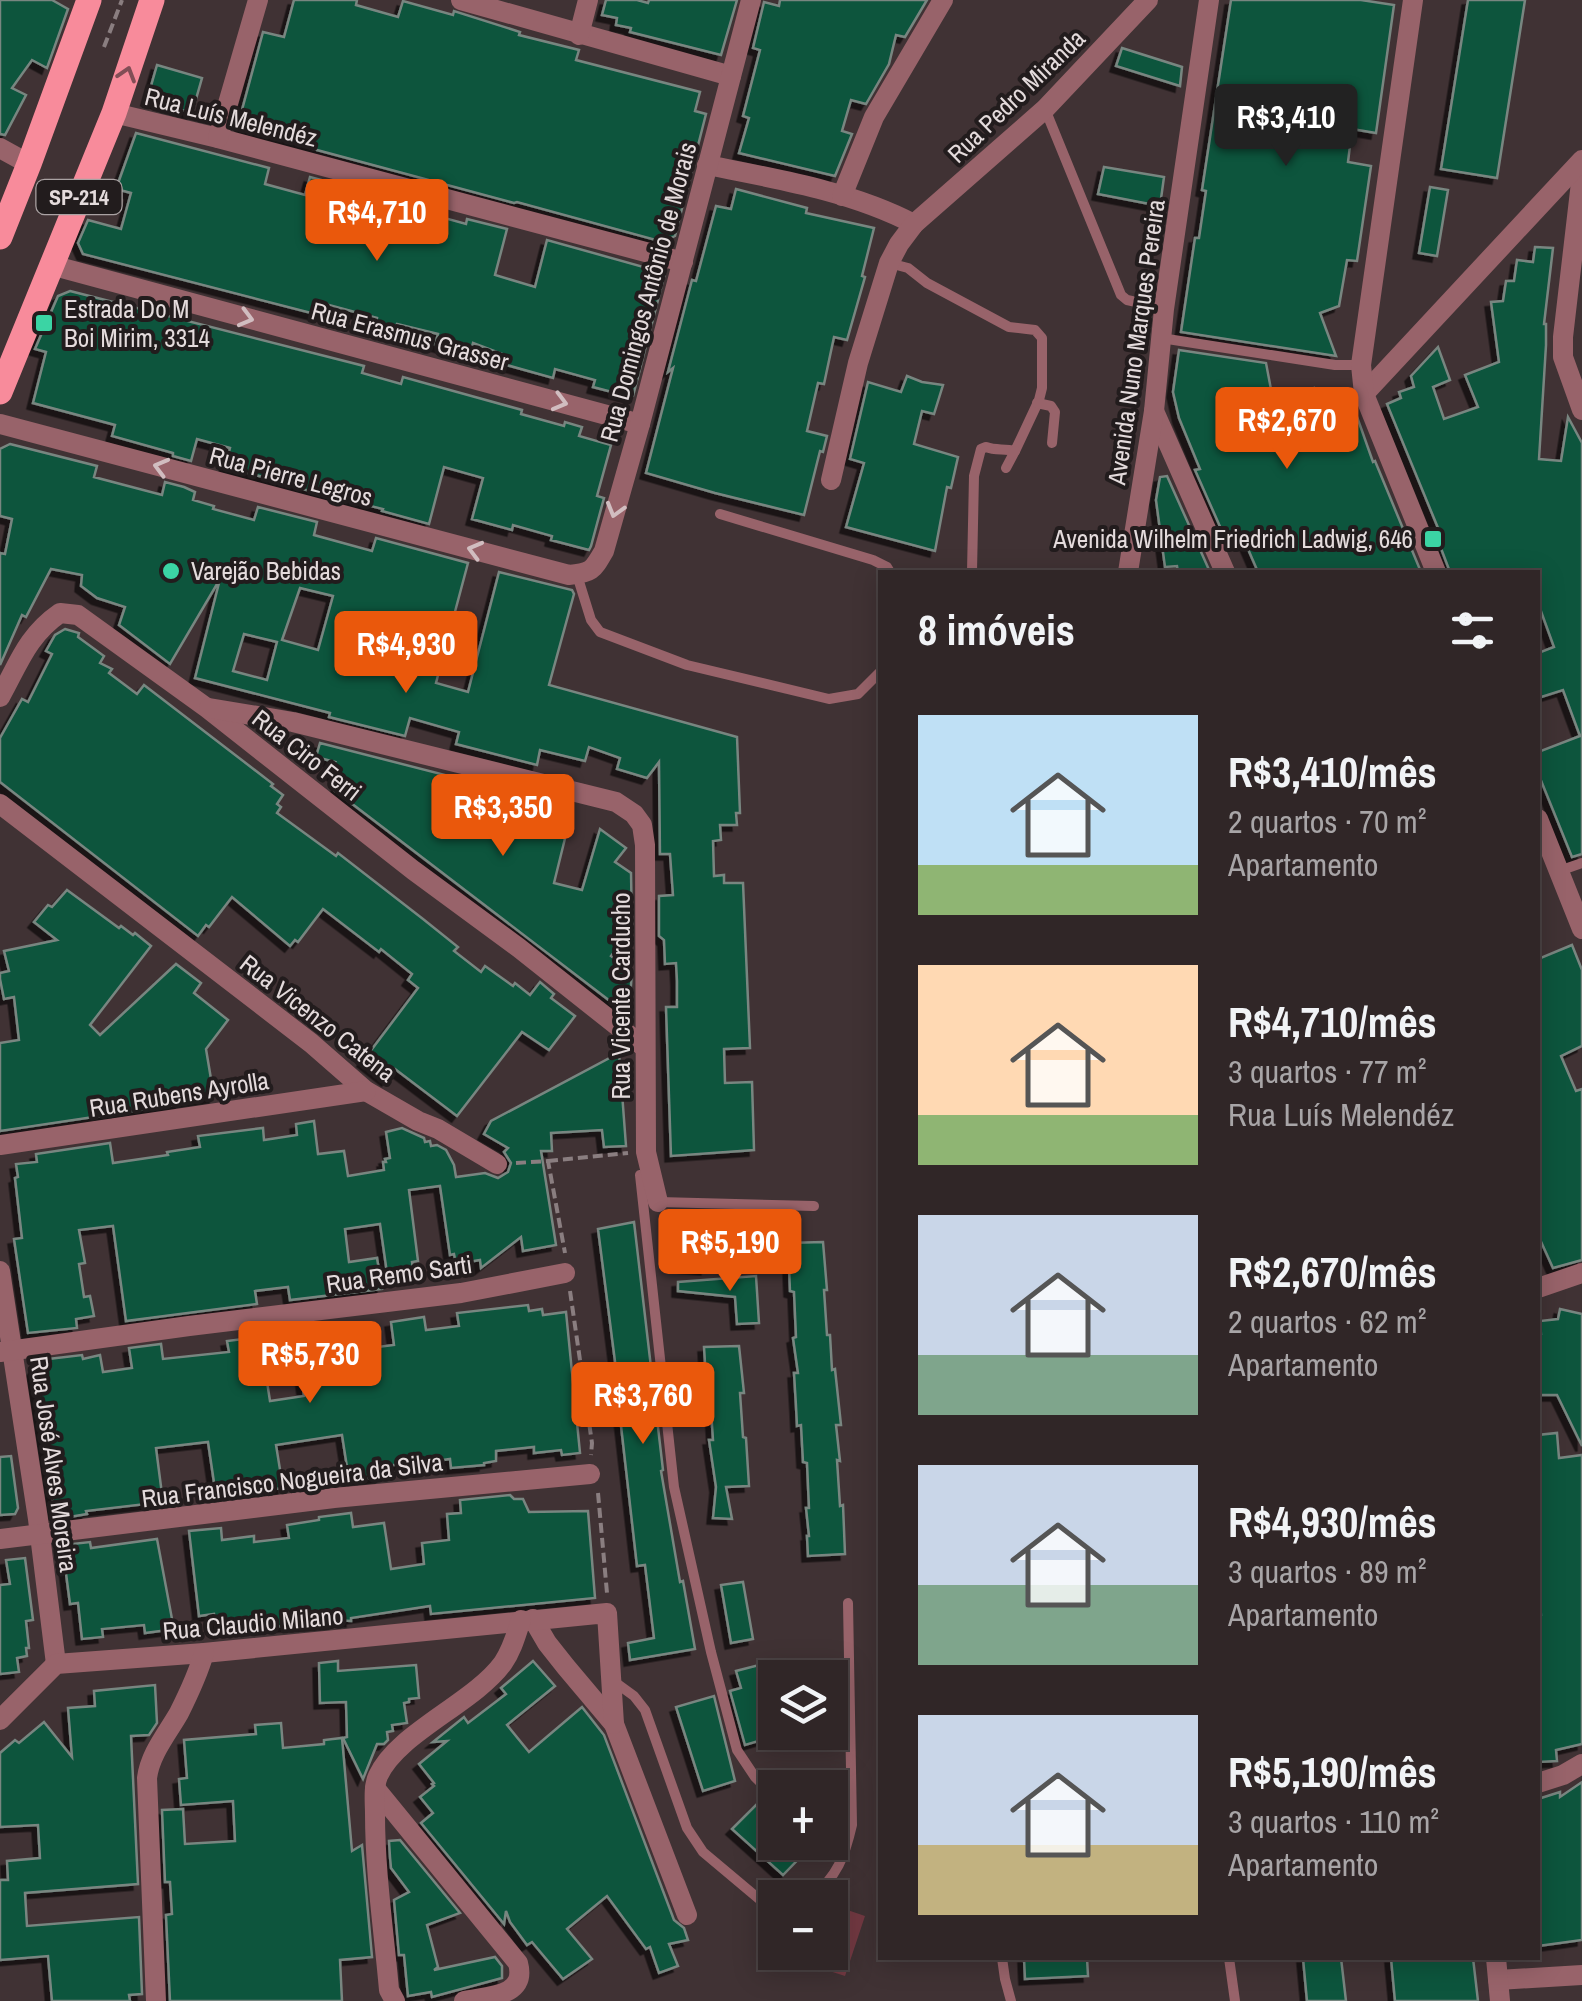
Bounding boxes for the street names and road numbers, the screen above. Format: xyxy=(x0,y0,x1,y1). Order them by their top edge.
street label: Rua Pedro Miranda xyxy=(940,21,1093,170)
street label: Rua Luís Melendéz xyxy=(141,79,321,155)
street label: Rua Domingos Antônio de Morais xyxy=(592,138,704,446)
road number: SP-214 xyxy=(36,180,122,214)
street label: Avenida Nuno Marques Pereira xyxy=(1099,196,1173,488)
street label: Rua Erasmus Grasser xyxy=(308,293,512,379)
street label: Rua Pierre Legros xyxy=(206,438,376,514)
street label: Rua Ciro Ferri xyxy=(245,702,369,808)
street label: Rua Vicente Carducho xyxy=(604,892,638,1100)
street label: Rua Vicenzo Catena xyxy=(233,946,403,1090)
street label: Rua Rubens Ayrolla xyxy=(87,1063,272,1125)
street label: Rua Remo Sarti xyxy=(324,1247,474,1301)
street label: Rua José Alves Moreira xyxy=(22,1354,86,1575)
street label: Rua Francisco Nogueira da Silva xyxy=(140,1445,445,1515)
street label: Rua Claudio Milano xyxy=(161,1598,345,1648)

